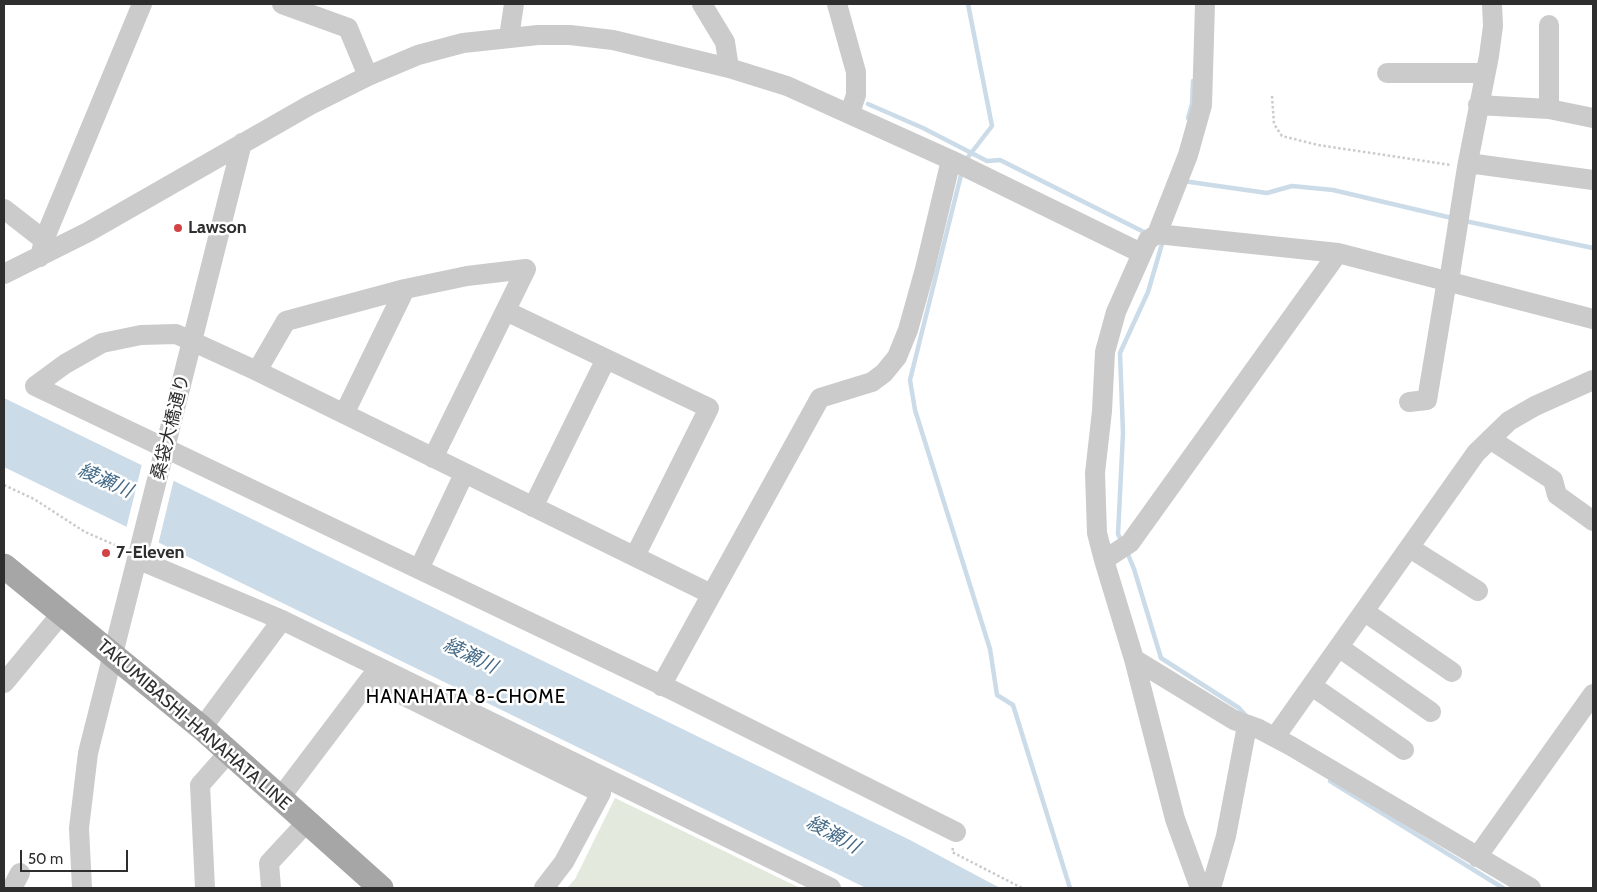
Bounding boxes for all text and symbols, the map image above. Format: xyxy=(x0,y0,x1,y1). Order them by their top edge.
place label: Lawson xyxy=(188,217,247,239)
marker: Lawson xyxy=(172,222,184,234)
street label: 桑袋大橋通り xyxy=(147,372,195,482)
water label: 綾瀬川 xyxy=(74,459,136,503)
place label: 7-Eleven xyxy=(116,542,184,564)
marker: 7-Eleven xyxy=(100,547,112,559)
water label: 綾瀬川 xyxy=(439,633,501,679)
street label: TAKUMIBASHI-HANAHATA LINE xyxy=(93,635,295,815)
district label: HANAHATA 8-CHOME xyxy=(364,686,568,708)
water label: 綾瀬川 xyxy=(803,811,863,859)
scale bar xyxy=(22,840,130,872)
text: 50 m xyxy=(28,850,63,868)

